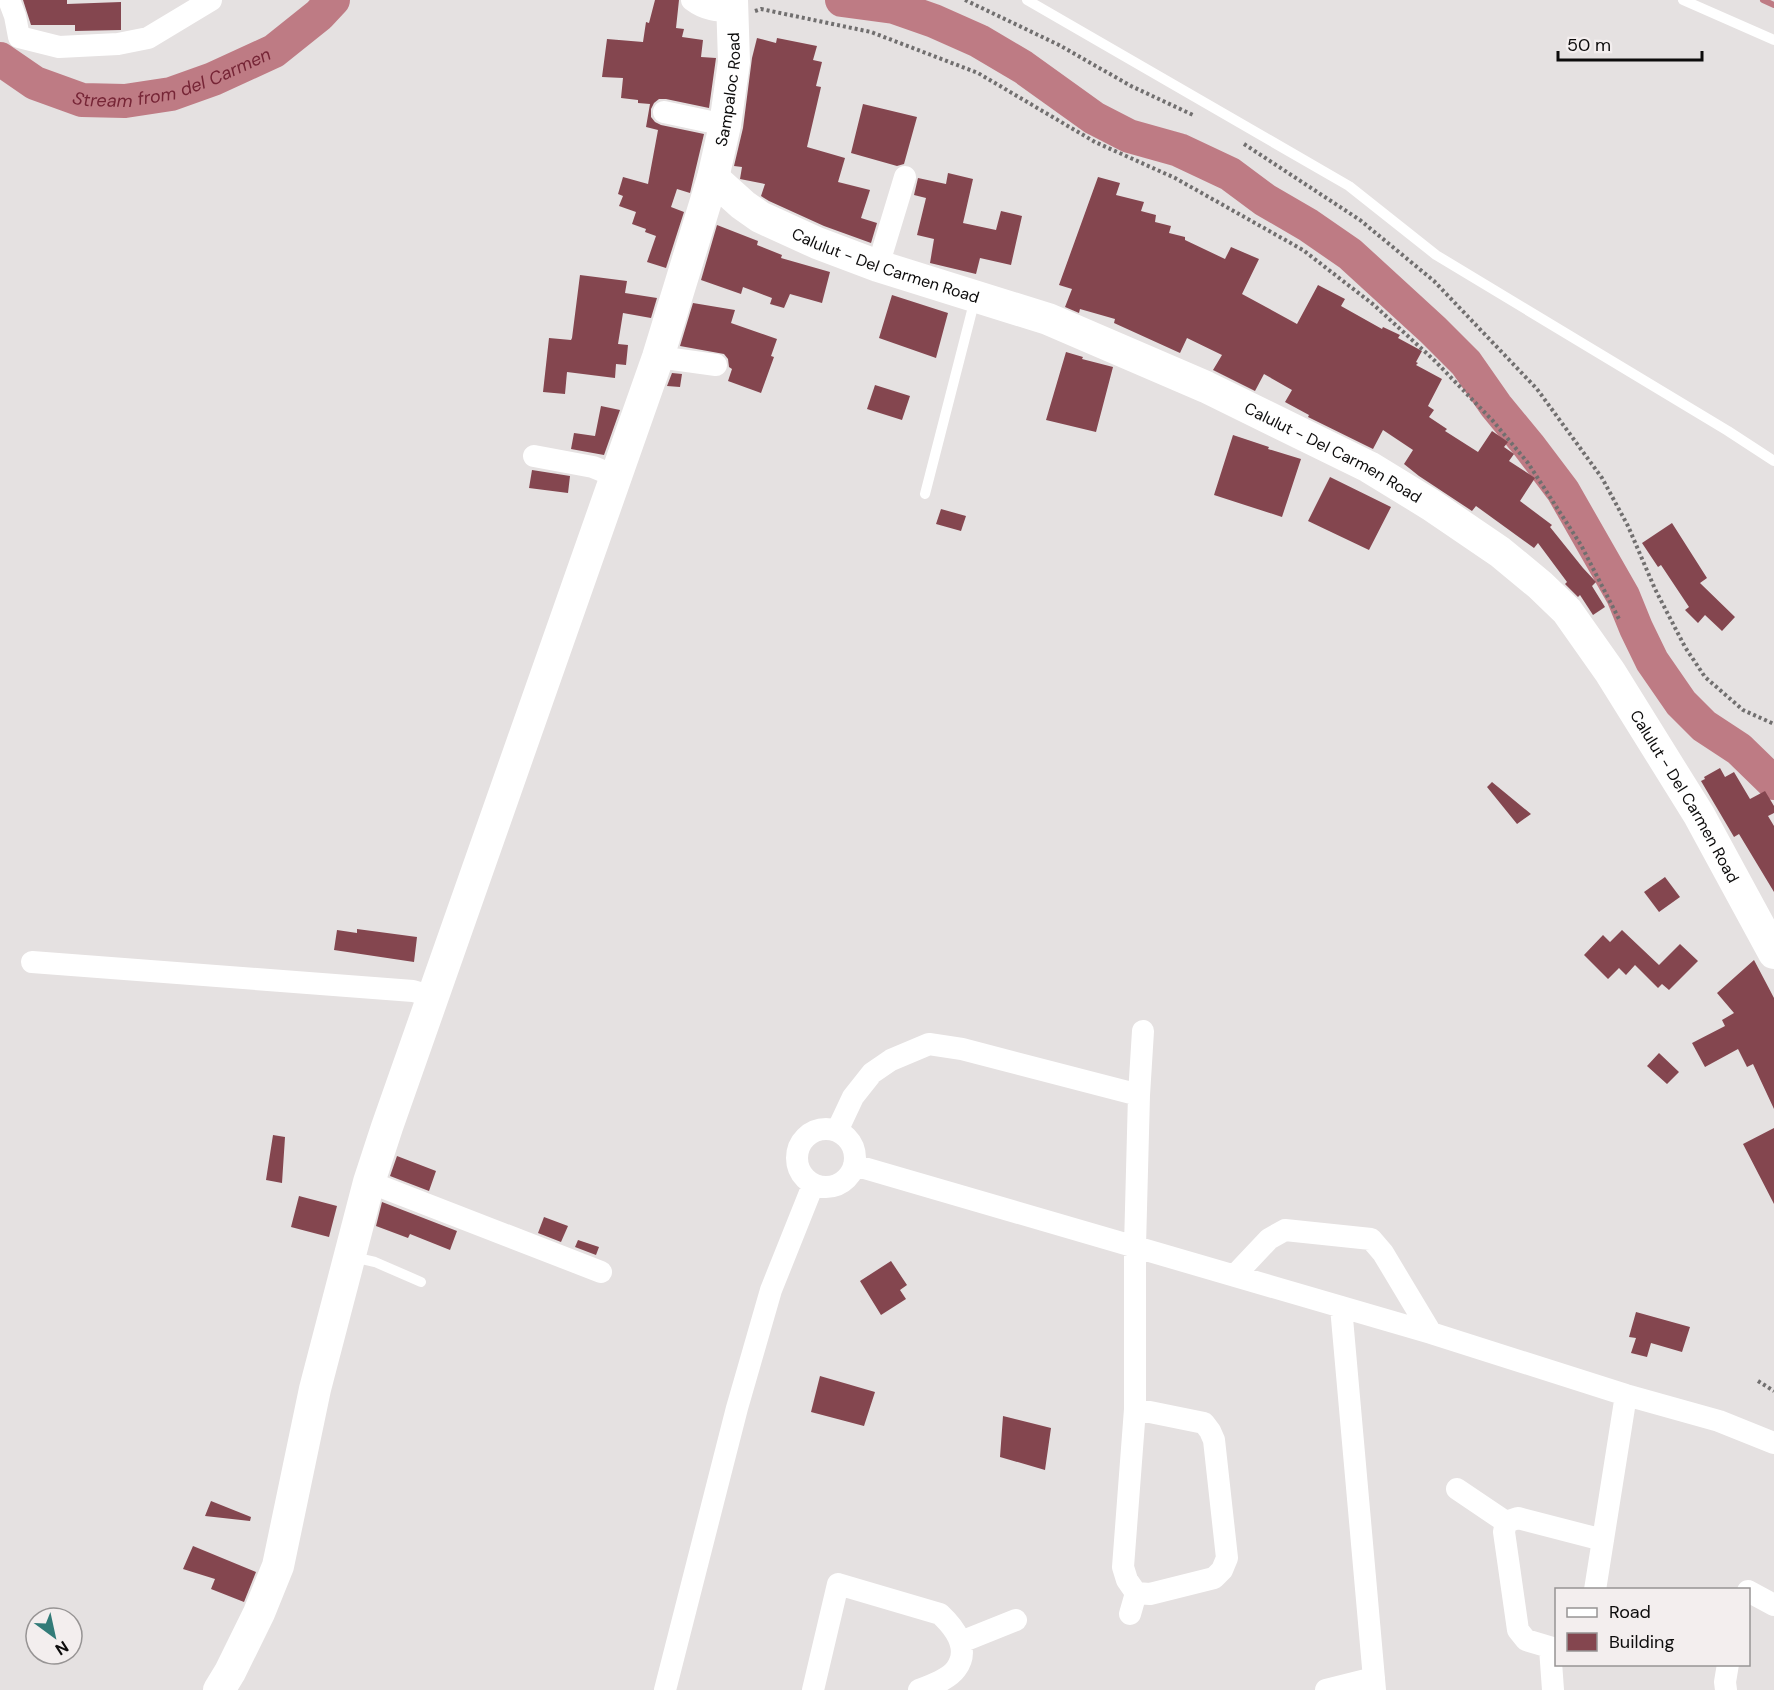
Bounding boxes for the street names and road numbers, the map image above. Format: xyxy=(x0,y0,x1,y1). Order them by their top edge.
street label: Sampaloc Road xyxy=(710,32,745,148)
street label: Calulut - Del Carmen Road xyxy=(789,222,982,307)
street label: Calulut - Del Carmen Road xyxy=(1241,397,1426,507)
street label: Calulut - Del Carmen Road xyxy=(1626,706,1744,886)

